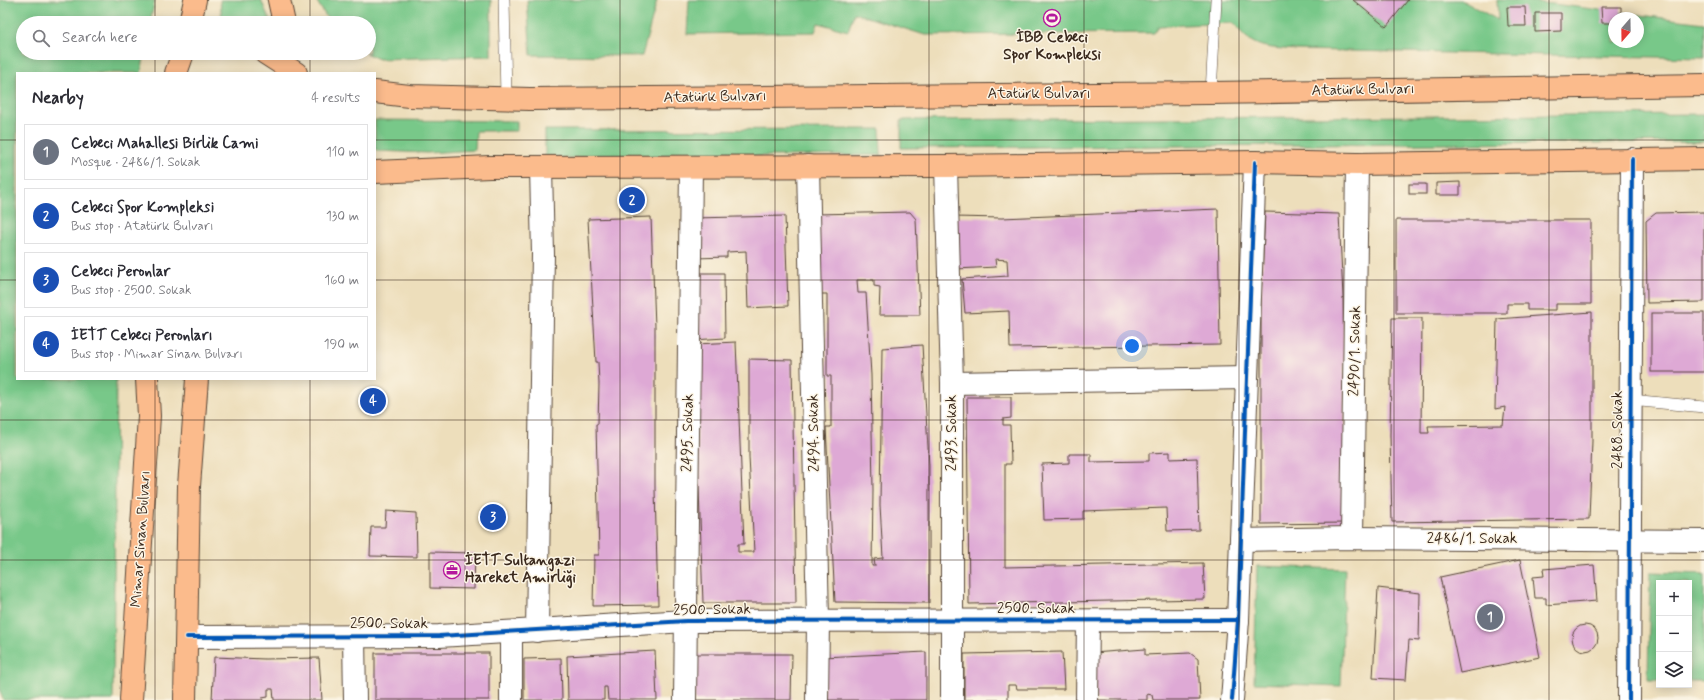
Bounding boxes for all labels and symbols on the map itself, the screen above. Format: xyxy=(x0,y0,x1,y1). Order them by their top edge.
sports icon: İBB Cebeci Spor Kompleksi xyxy=(1042,8,1062,28)
north arrow xyxy=(1608,12,1644,48)
place label: İBB Cebeci Spor Kompleksi xyxy=(1003,28,1101,65)
street label: Atatürk Bulvarı xyxy=(1311,79,1415,101)
street label: Atatürk Bulvarı xyxy=(987,84,1091,104)
street label: Atatürk Bulvarı xyxy=(663,86,767,108)
pin: 2 xyxy=(619,185,645,215)
street label: 2490/1. Sokak xyxy=(1344,305,1366,397)
your location xyxy=(1122,336,1142,356)
pin: 4 xyxy=(360,386,386,416)
street label: 2488. Sokak xyxy=(1608,391,1628,469)
street label: 2495. Sokak xyxy=(677,394,699,472)
street label: 2494. Sokak xyxy=(803,394,825,472)
street label: 2493. Sokak xyxy=(942,395,962,471)
street label: Mimar Sinan Bulvarı xyxy=(126,470,156,608)
pin: 3 xyxy=(480,502,506,532)
street label: 2486/1. Sokak xyxy=(1427,529,1517,549)
place label: İETT Sultangazi Hareket Amirliği xyxy=(465,551,576,589)
office icon: İETT Sultangazi Hareket Amirliği xyxy=(442,560,462,580)
street label: 2500. Sokak xyxy=(673,599,751,621)
street label: 2500. Sokak xyxy=(997,599,1075,619)
pin: 1 xyxy=(1477,602,1503,632)
street label: 2500. Sokak xyxy=(350,614,428,634)

